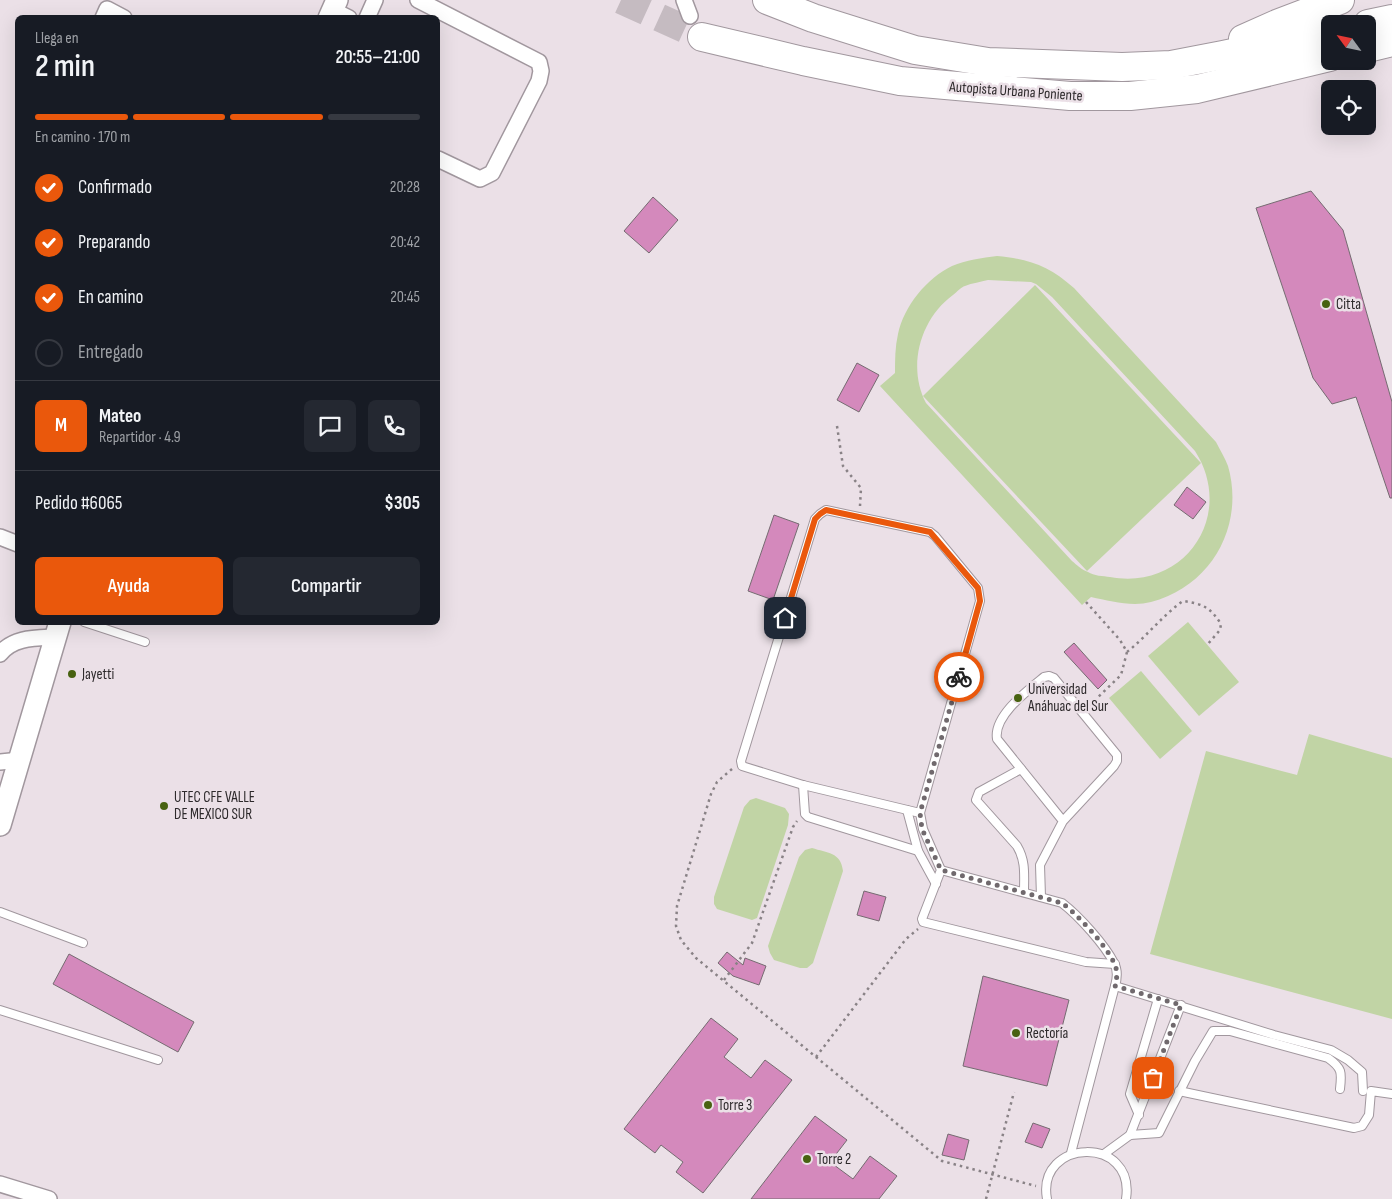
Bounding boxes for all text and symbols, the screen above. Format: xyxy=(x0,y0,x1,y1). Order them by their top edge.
north arrow xyxy=(1321,15,1376,70)
map controls xyxy=(1321,15,1376,135)
text: Llega en xyxy=(35,29,79,48)
text: 20:55–21:00 xyxy=(336,46,420,69)
text: 2 min xyxy=(35,47,95,86)
street label: Autopista Urbana Poniente xyxy=(948,77,1083,106)
button: locate xyxy=(1321,80,1376,135)
text: En camino · 170 m xyxy=(35,128,130,147)
icon: check xyxy=(35,174,63,202)
text: Confirmado xyxy=(78,176,152,199)
text: 20:28 xyxy=(390,178,420,197)
icon: check xyxy=(35,229,63,257)
text: Preparando xyxy=(78,231,150,254)
text: 20:42 xyxy=(390,233,420,252)
icon: check xyxy=(35,284,63,312)
text: En camino xyxy=(78,286,143,309)
text: 20:45 xyxy=(390,288,420,307)
place label: Citta xyxy=(1336,295,1361,314)
marker: Citta xyxy=(1320,298,1332,310)
text: Entregado xyxy=(78,341,143,364)
button: chat xyxy=(304,400,356,452)
button: phone xyxy=(368,400,420,452)
text: Mateo xyxy=(99,405,141,428)
text: M xyxy=(55,414,67,437)
text: Repartidor · 4.9 xyxy=(99,428,181,447)
text: Pedido #6065 xyxy=(35,492,122,515)
text: $305 xyxy=(384,492,420,515)
button: Ayuda xyxy=(35,557,223,615)
button: Compartir xyxy=(233,557,420,615)
pin xyxy=(764,597,806,639)
icon: home xyxy=(771,604,799,632)
courier xyxy=(934,652,984,702)
icon: bike xyxy=(945,663,973,691)
place label: Jayetti xyxy=(81,665,115,684)
marker: Jayetti xyxy=(66,668,78,680)
place label: Universidad Anáhuac del Sur xyxy=(1027,680,1109,716)
marker: Universidad Anáhuac del Sur xyxy=(1012,692,1024,704)
place label: UTEC CFE VALLE DE MEXICO SUR xyxy=(174,788,255,824)
marker: UTEC CFE VALLE DE MEXICO SUR xyxy=(158,800,170,812)
place label: Rectoría xyxy=(1026,1024,1068,1043)
marker: Rectoría xyxy=(1010,1027,1022,1039)
pin xyxy=(1132,1057,1174,1099)
icon: bag xyxy=(1139,1064,1167,1092)
place label: Torre 3 xyxy=(718,1096,752,1115)
marker: Torre 3 xyxy=(702,1099,714,1111)
place label: Torre 2 xyxy=(817,1150,851,1169)
marker: Torre 2 xyxy=(801,1153,813,1165)

